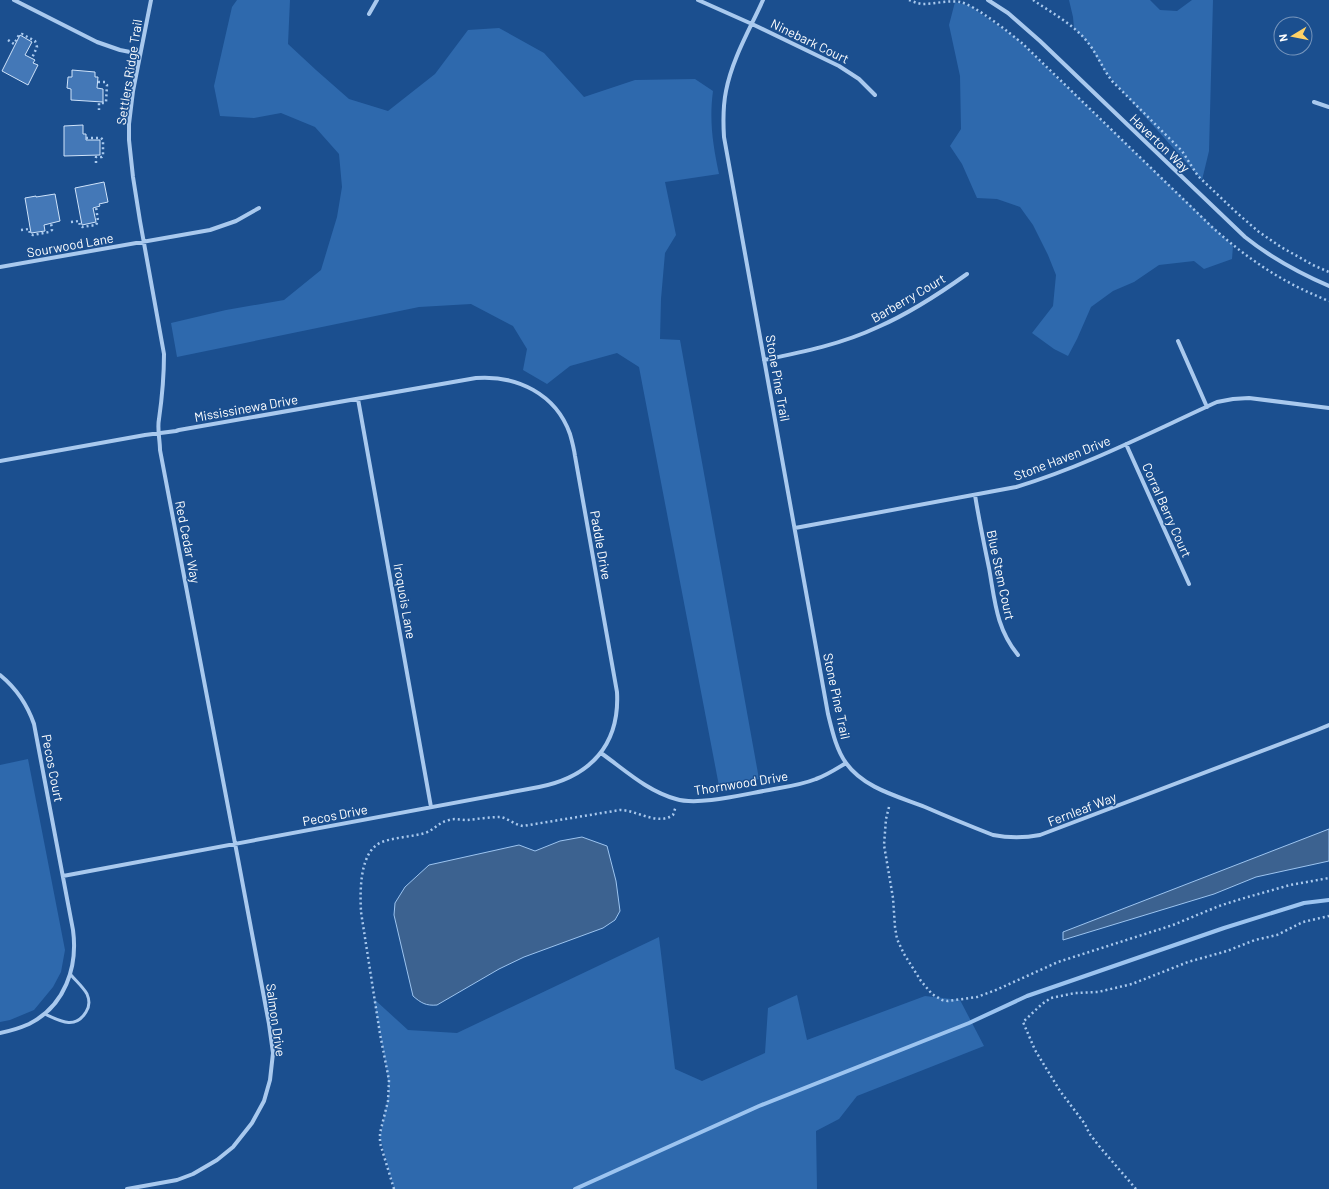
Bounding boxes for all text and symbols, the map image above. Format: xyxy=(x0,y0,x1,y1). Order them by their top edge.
street label: Ninebark Court xyxy=(768,15,852,67)
north arrow xyxy=(1273,16,1313,56)
street label: Settlers Ridge Trail xyxy=(113,18,145,126)
text: N xyxy=(1276,33,1290,43)
street label: Haverton Way xyxy=(1127,110,1193,176)
street label: Sourwood Lane xyxy=(25,230,115,260)
street label: Barberry Court xyxy=(868,270,948,326)
street label: Stone Pine Trail xyxy=(763,334,793,422)
street label: Mississinewa Drive xyxy=(193,391,299,425)
street label: Stone Haven Drive xyxy=(1011,432,1113,484)
street label: Corral Berry Court xyxy=(1139,460,1195,560)
street label: Red Cedar Way xyxy=(172,499,204,585)
street label: Paddle Drive xyxy=(587,509,615,581)
street label: Blue Stem Court xyxy=(984,529,1018,621)
street label: Iroquois Lane xyxy=(390,562,420,640)
street label: Stone Pine Trail xyxy=(820,652,854,740)
street label: Pecos Court xyxy=(39,733,67,803)
street label: Thornwood Drive xyxy=(693,768,789,798)
street label: Fernleaf Way xyxy=(1045,789,1119,829)
street label: Pecos Drive xyxy=(301,801,369,829)
street label: Salmon Drive xyxy=(263,982,289,1058)

